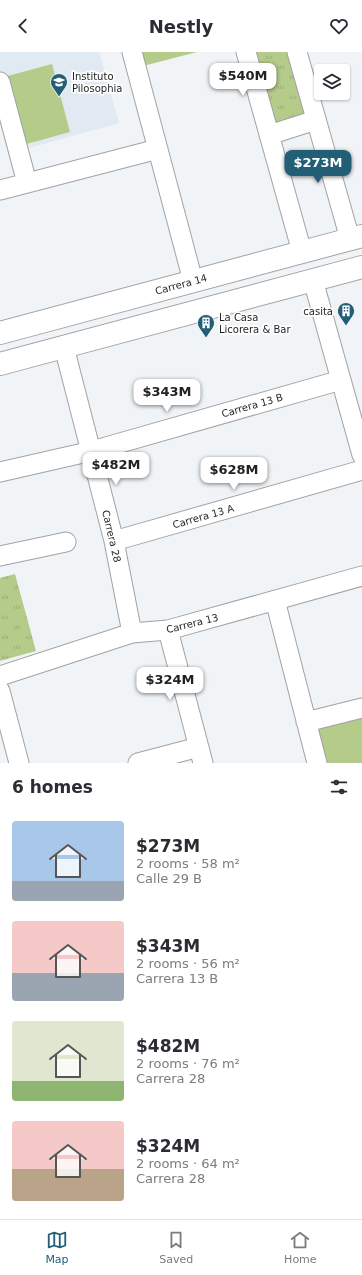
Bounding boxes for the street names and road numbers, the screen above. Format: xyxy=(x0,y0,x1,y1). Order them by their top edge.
street label: Carrera 14 xyxy=(154,272,208,297)
street label: Carrera 13 B xyxy=(220,391,284,419)
street label: Carrera 13 A xyxy=(171,502,235,530)
street label: Carrera 28 xyxy=(100,509,123,563)
street label: Carrera 13 xyxy=(165,612,219,635)

